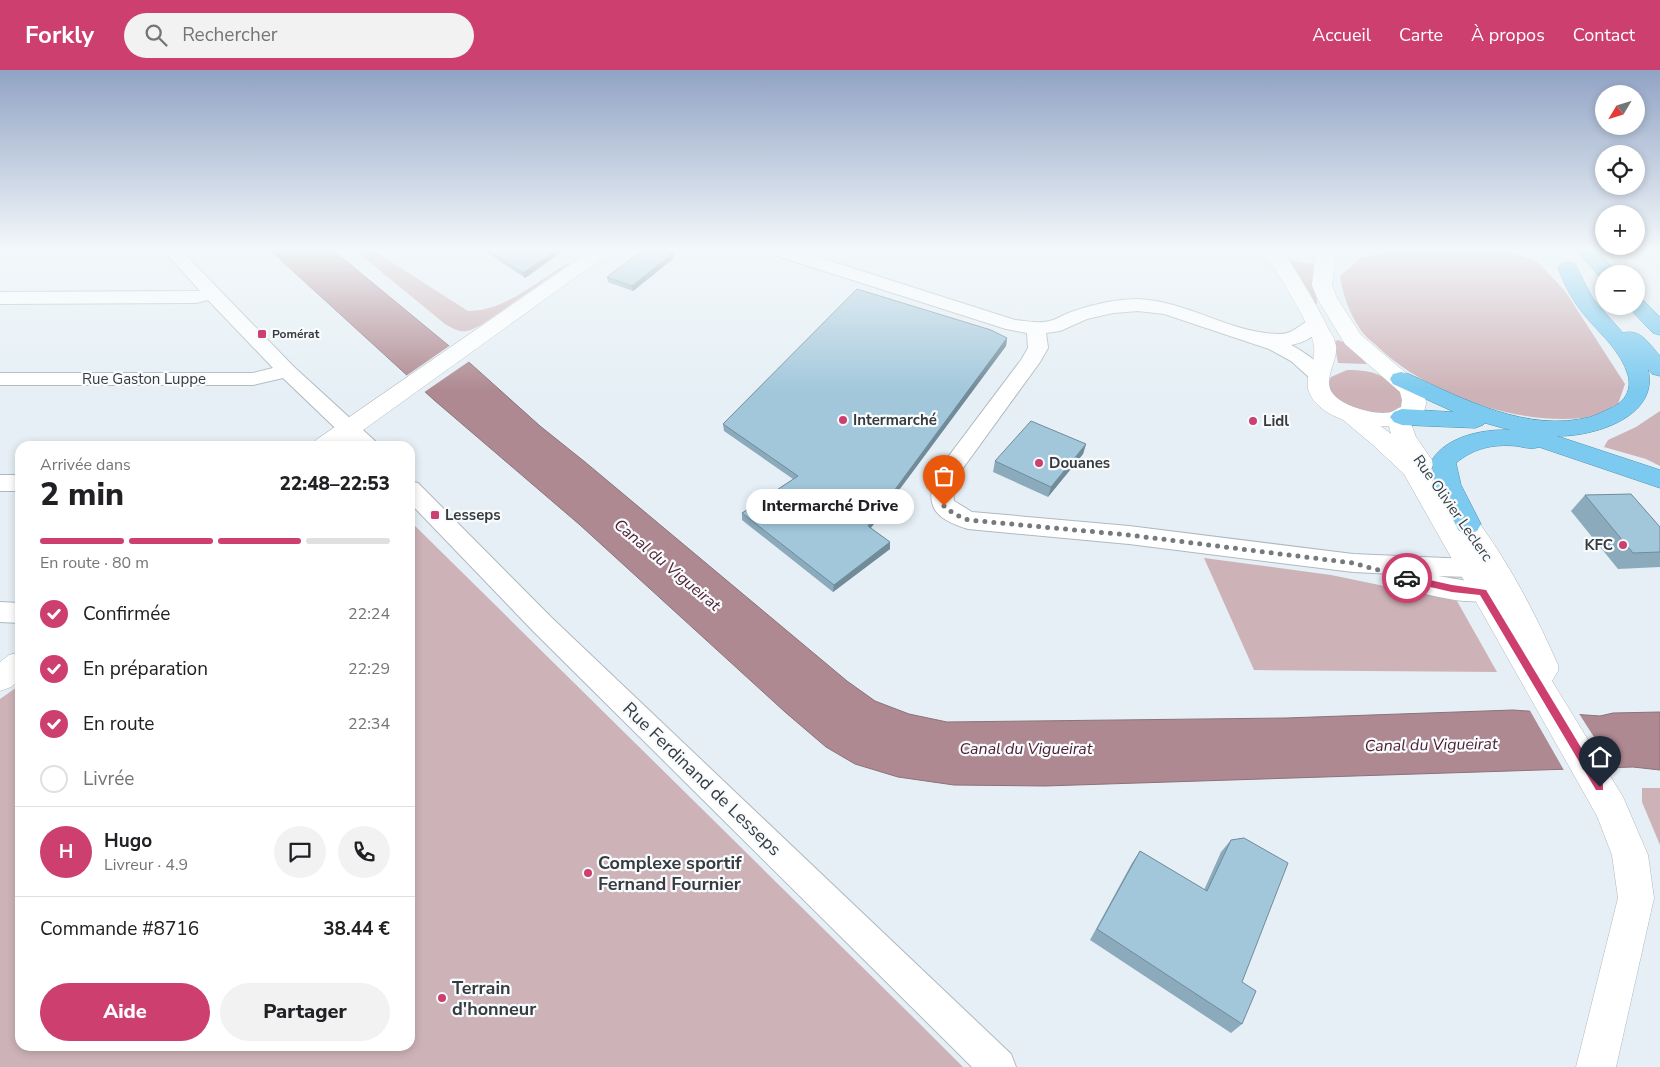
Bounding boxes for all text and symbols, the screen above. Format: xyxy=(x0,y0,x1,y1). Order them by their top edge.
search box xyxy=(124,13,474,58)
text: Forkly xyxy=(25,19,94,51)
icon: search xyxy=(142,21,170,49)
text: Rechercher xyxy=(182,22,278,48)
text: Accueil xyxy=(1312,23,1371,47)
text: Carte xyxy=(1399,23,1443,47)
text: À propos xyxy=(1471,23,1545,47)
text: Contact xyxy=(1573,23,1635,47)
north arrow xyxy=(1595,85,1645,135)
map controls xyxy=(1595,85,1645,315)
button: locate xyxy=(1595,145,1645,195)
button: + xyxy=(1595,205,1645,255)
button: − xyxy=(1595,265,1645,315)
place label: Pomérat xyxy=(272,326,320,342)
marker: Pomérat xyxy=(256,328,268,340)
street label: Rue Gaston Luppe xyxy=(82,369,206,389)
place label: Intermarché xyxy=(853,410,937,430)
place label: Lidl xyxy=(1263,411,1289,431)
marker: Intermarché xyxy=(837,414,849,426)
marker: Lidl xyxy=(1247,415,1259,427)
street label: Rue Olivier Leclerc xyxy=(1409,451,1497,565)
place label: Douanes xyxy=(1049,453,1110,473)
text: Arrivée dans xyxy=(40,454,131,476)
pin xyxy=(923,455,965,506)
marker: Douanes xyxy=(1033,457,1045,469)
icon: bag xyxy=(930,462,958,490)
text: 22:48–22:53 xyxy=(279,471,390,497)
text: 2 min xyxy=(40,473,124,516)
callout: Intermarché Drive xyxy=(746,488,914,524)
text: Intermarché Drive xyxy=(762,495,898,517)
place label: Lesseps xyxy=(445,505,501,525)
marker: Lesseps xyxy=(429,509,441,521)
water label: Canal du Vigueirat xyxy=(609,514,725,616)
place label: KFC xyxy=(1585,535,1613,555)
marker: KFC xyxy=(1617,539,1629,551)
text: En route · 80 m xyxy=(40,552,149,574)
courier xyxy=(1382,553,1432,603)
icon: car xyxy=(1393,564,1421,592)
icon: check xyxy=(40,600,68,628)
text: Confirmée xyxy=(83,601,170,627)
text: 22:24 xyxy=(348,603,390,625)
icon: check xyxy=(40,655,68,683)
text: En préparation xyxy=(83,656,208,682)
text: 22:29 xyxy=(348,658,390,680)
street label: Rue Ferdinand de Lesseps xyxy=(618,697,786,861)
icon: check xyxy=(40,710,68,738)
text: En route xyxy=(83,711,154,737)
text: 22:34 xyxy=(348,713,390,735)
water label: Canal du Vigueirat xyxy=(1364,733,1498,757)
pin xyxy=(1579,736,1621,787)
water label: Canal du Vigueirat xyxy=(960,738,1093,760)
icon: home xyxy=(1586,743,1614,771)
text: Livrée xyxy=(83,766,134,792)
button: chat xyxy=(274,826,326,878)
button: phone xyxy=(338,826,390,878)
text: Hugo xyxy=(104,828,152,854)
text: H xyxy=(59,839,73,865)
place label: Complexe sportif Fernand Fournier xyxy=(598,851,742,896)
text: Livreur · 4.9 xyxy=(104,854,188,876)
marker: Complexe sportif Fernand Fournier xyxy=(582,867,594,879)
text: Commande #8716 xyxy=(40,916,199,942)
text: 38.44 € xyxy=(323,916,390,942)
place label: Terrain d'honneur xyxy=(452,976,536,1021)
button: Aide xyxy=(40,983,210,1041)
button: Partager xyxy=(220,983,390,1041)
marker: Terrain d'honneur xyxy=(436,992,448,1004)

